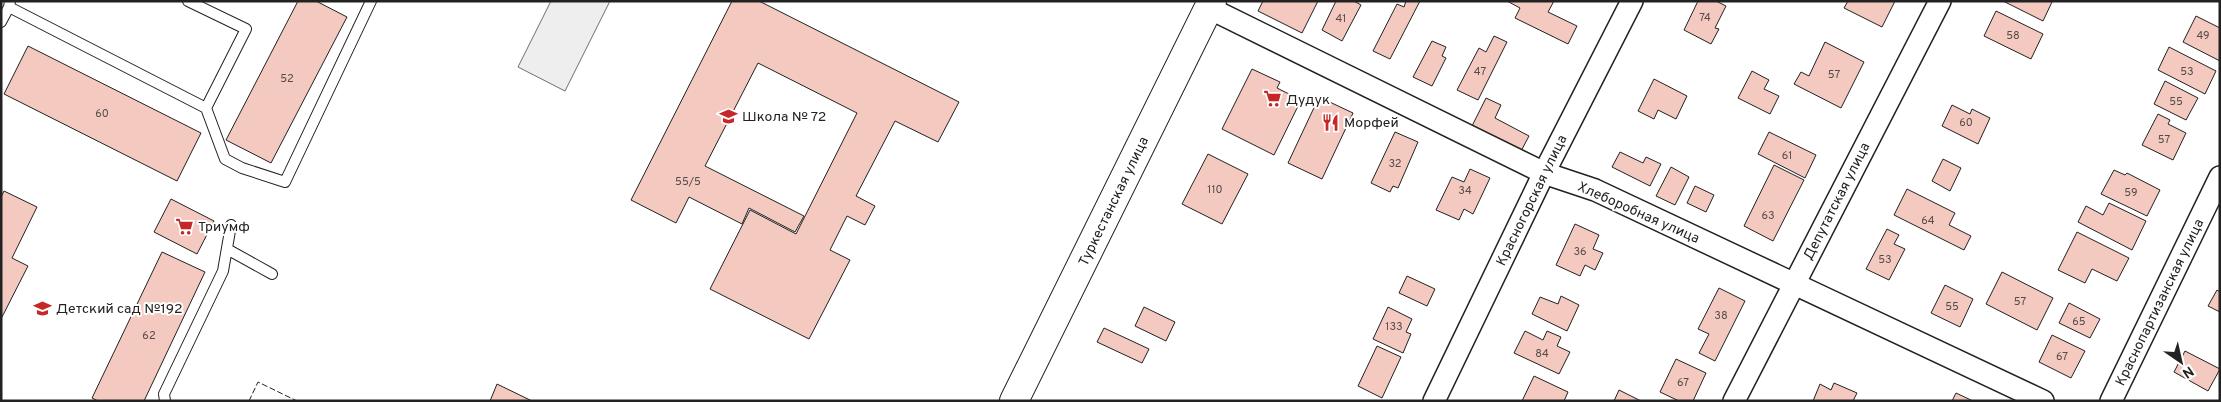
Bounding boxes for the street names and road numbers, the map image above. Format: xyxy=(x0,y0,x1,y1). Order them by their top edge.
street label: Красногорская улица xyxy=(1493,132,1571,269)
street label: Туркестанская улица xyxy=(1076,134,1153,269)
street label: Депутатская улица xyxy=(1800,140,1874,263)
street label: Хлеборобная улица xyxy=(1575,179,1702,248)
street label: Краснопартизанская улица xyxy=(2112,216,2208,389)

